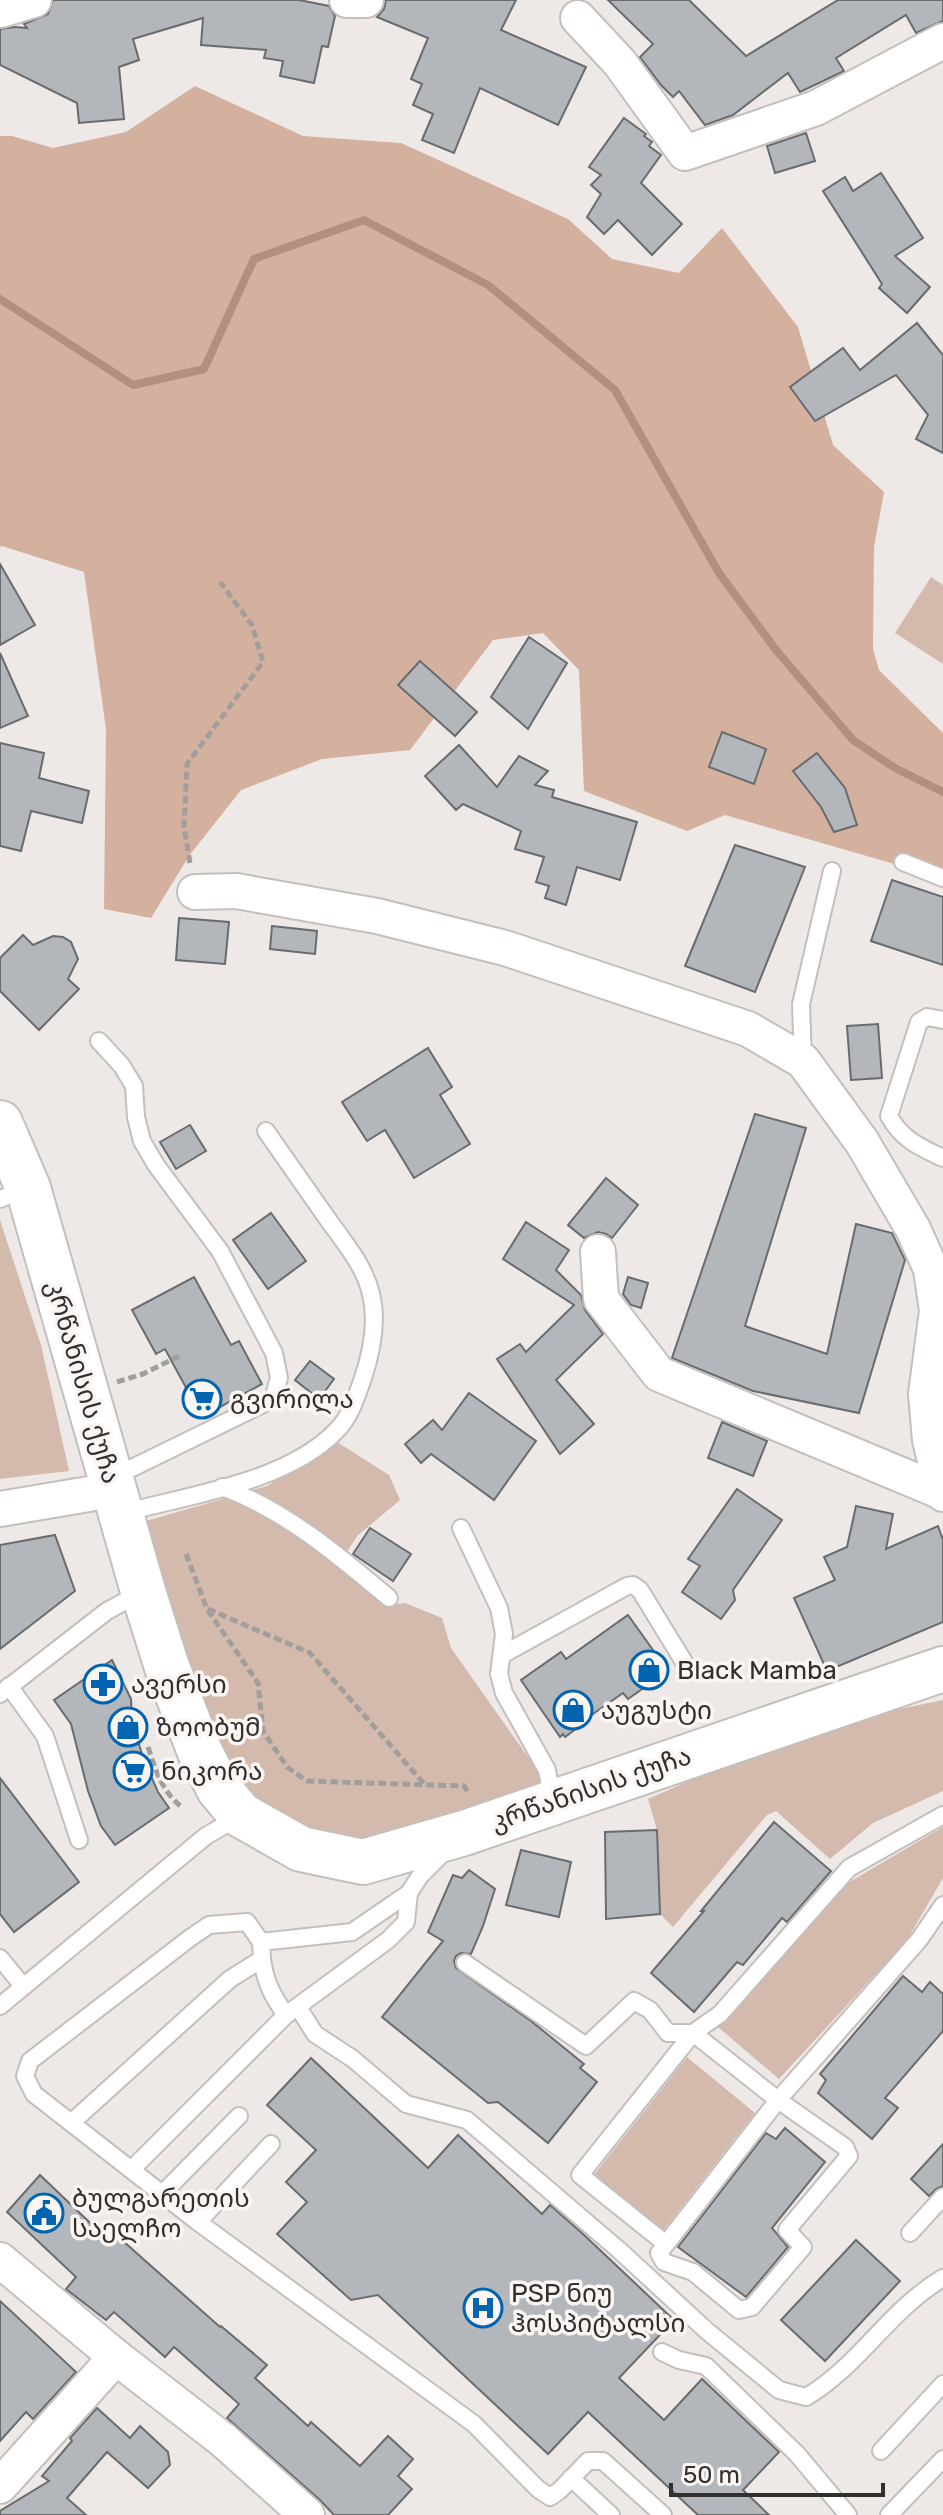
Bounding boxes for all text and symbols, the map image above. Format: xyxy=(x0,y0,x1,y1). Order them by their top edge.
street label: კრწანისის ქუჩა xyxy=(39,1277,127,1487)
supermarket icon: გვირილა xyxy=(181,1378,223,1420)
place label: გვირილა xyxy=(230,1384,354,1415)
shop icon: Black Mamba xyxy=(628,1649,670,1691)
place label: Black Mamba xyxy=(677,1655,837,1686)
pharmacy icon: ავერსი xyxy=(82,1663,124,1705)
place label: ავერსი xyxy=(131,1669,227,1700)
shop icon: აუგუსტი xyxy=(552,1689,594,1731)
place label: აუგუსტი xyxy=(601,1695,712,1726)
shop icon: ზოობუმ xyxy=(107,1706,149,1748)
place label: ზოობუმ xyxy=(156,1712,261,1743)
street label: კრწანისის ქუჩა xyxy=(487,1740,695,1838)
supermarket icon: ნიკორა xyxy=(112,1750,154,1792)
place label: ნიკორა xyxy=(161,1756,262,1787)
place label: ბულგარეთის საელჩო xyxy=(72,2183,250,2244)
public building icon: ბულგარეთის საელჩო xyxy=(23,2192,65,2234)
place label: PSP ნიუ ჰოსპიტალსი xyxy=(511,2278,686,2339)
hospital icon: PSP ნიუ ჰოსპიტალსი xyxy=(462,2287,504,2329)
scale bar xyxy=(671,2447,883,2497)
text: 50 m xyxy=(683,2461,740,2489)

